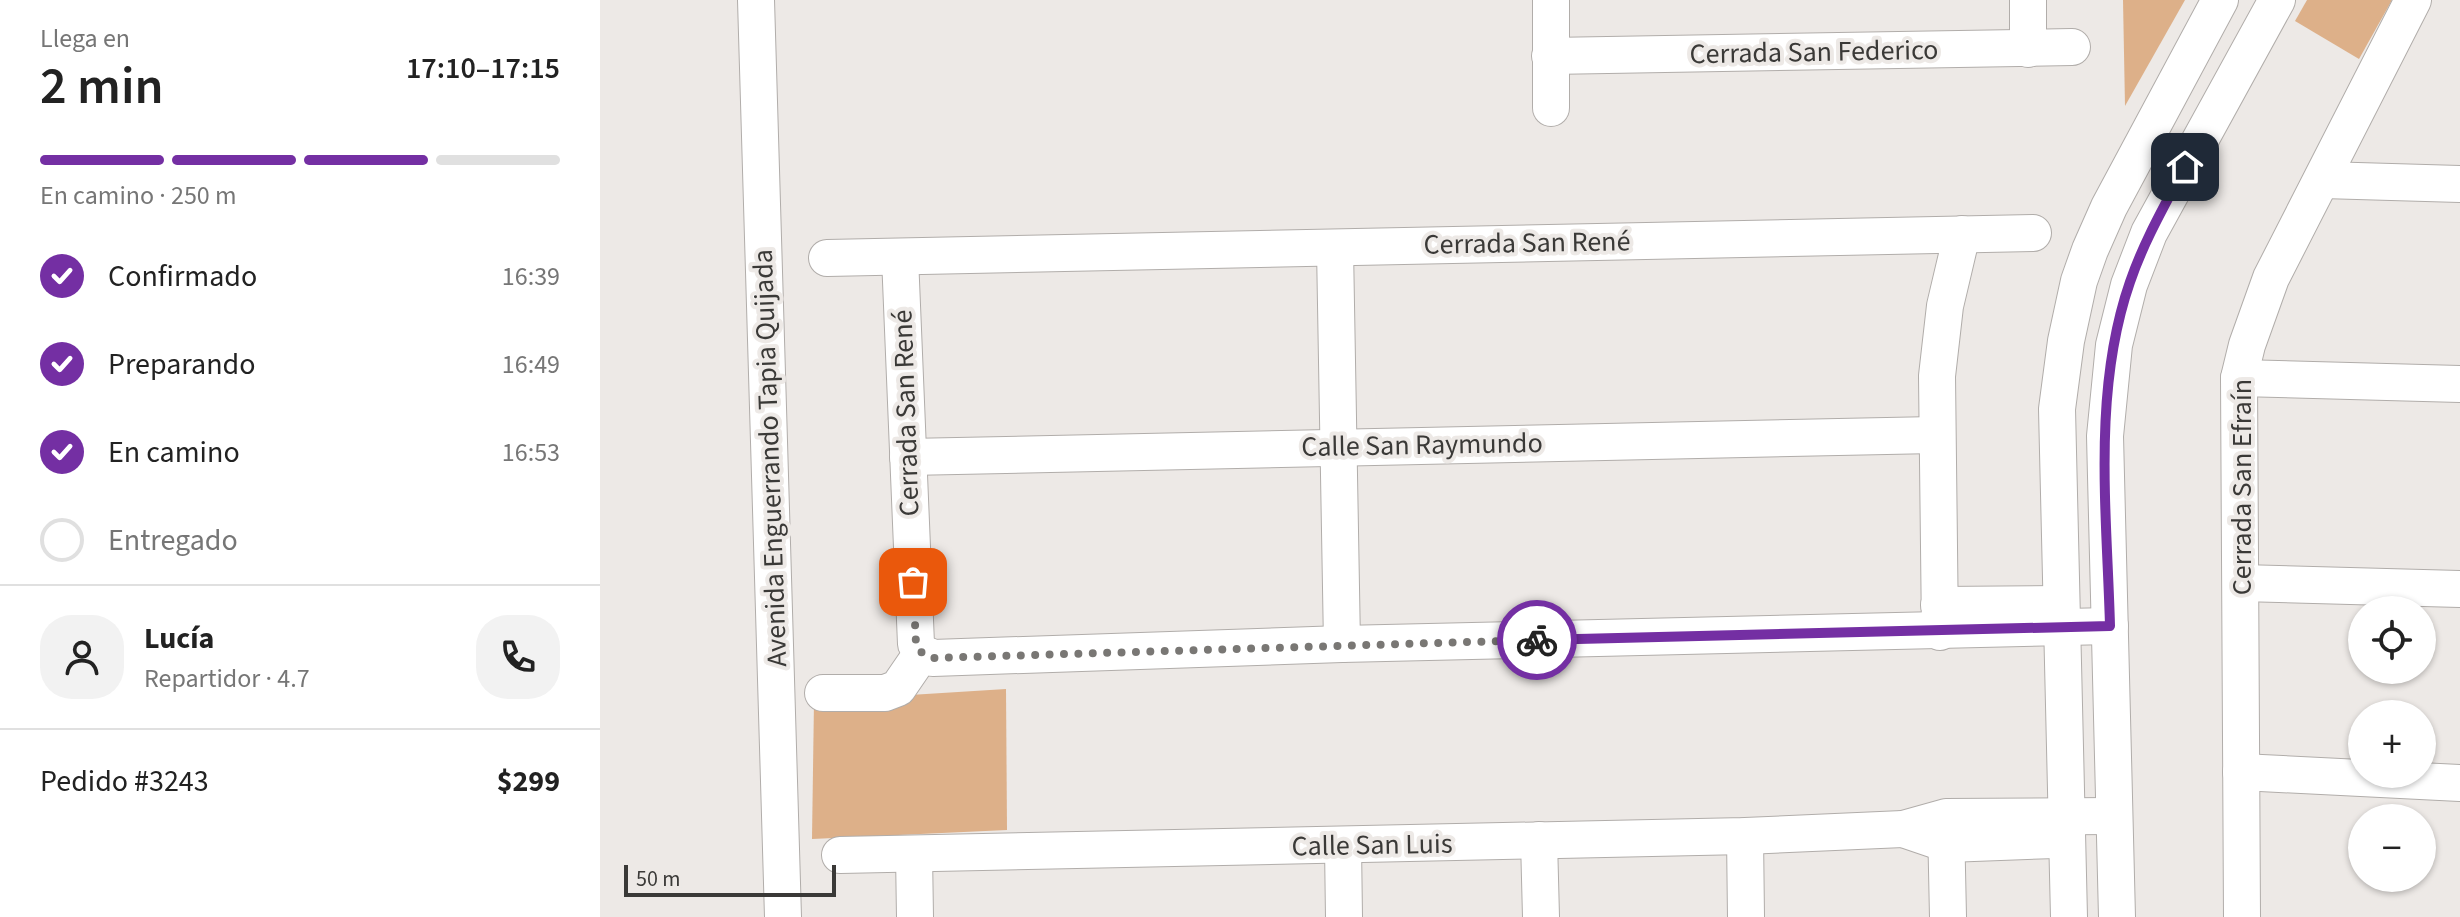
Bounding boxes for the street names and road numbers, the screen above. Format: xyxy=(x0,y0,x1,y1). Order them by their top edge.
street label: Cerrada San Federico xyxy=(1689,30,1939,74)
street label: Cerrada San René xyxy=(1423,221,1631,265)
street label: Avenida Enguerrando Tapia Quijada xyxy=(743,249,797,667)
street label: Cerrada San René xyxy=(882,309,930,517)
street label: Cerrada San Efraín xyxy=(2222,379,2262,595)
street label: Calle San Raymundo xyxy=(1301,423,1543,467)
street label: Calle San Luis xyxy=(1291,824,1453,866)

